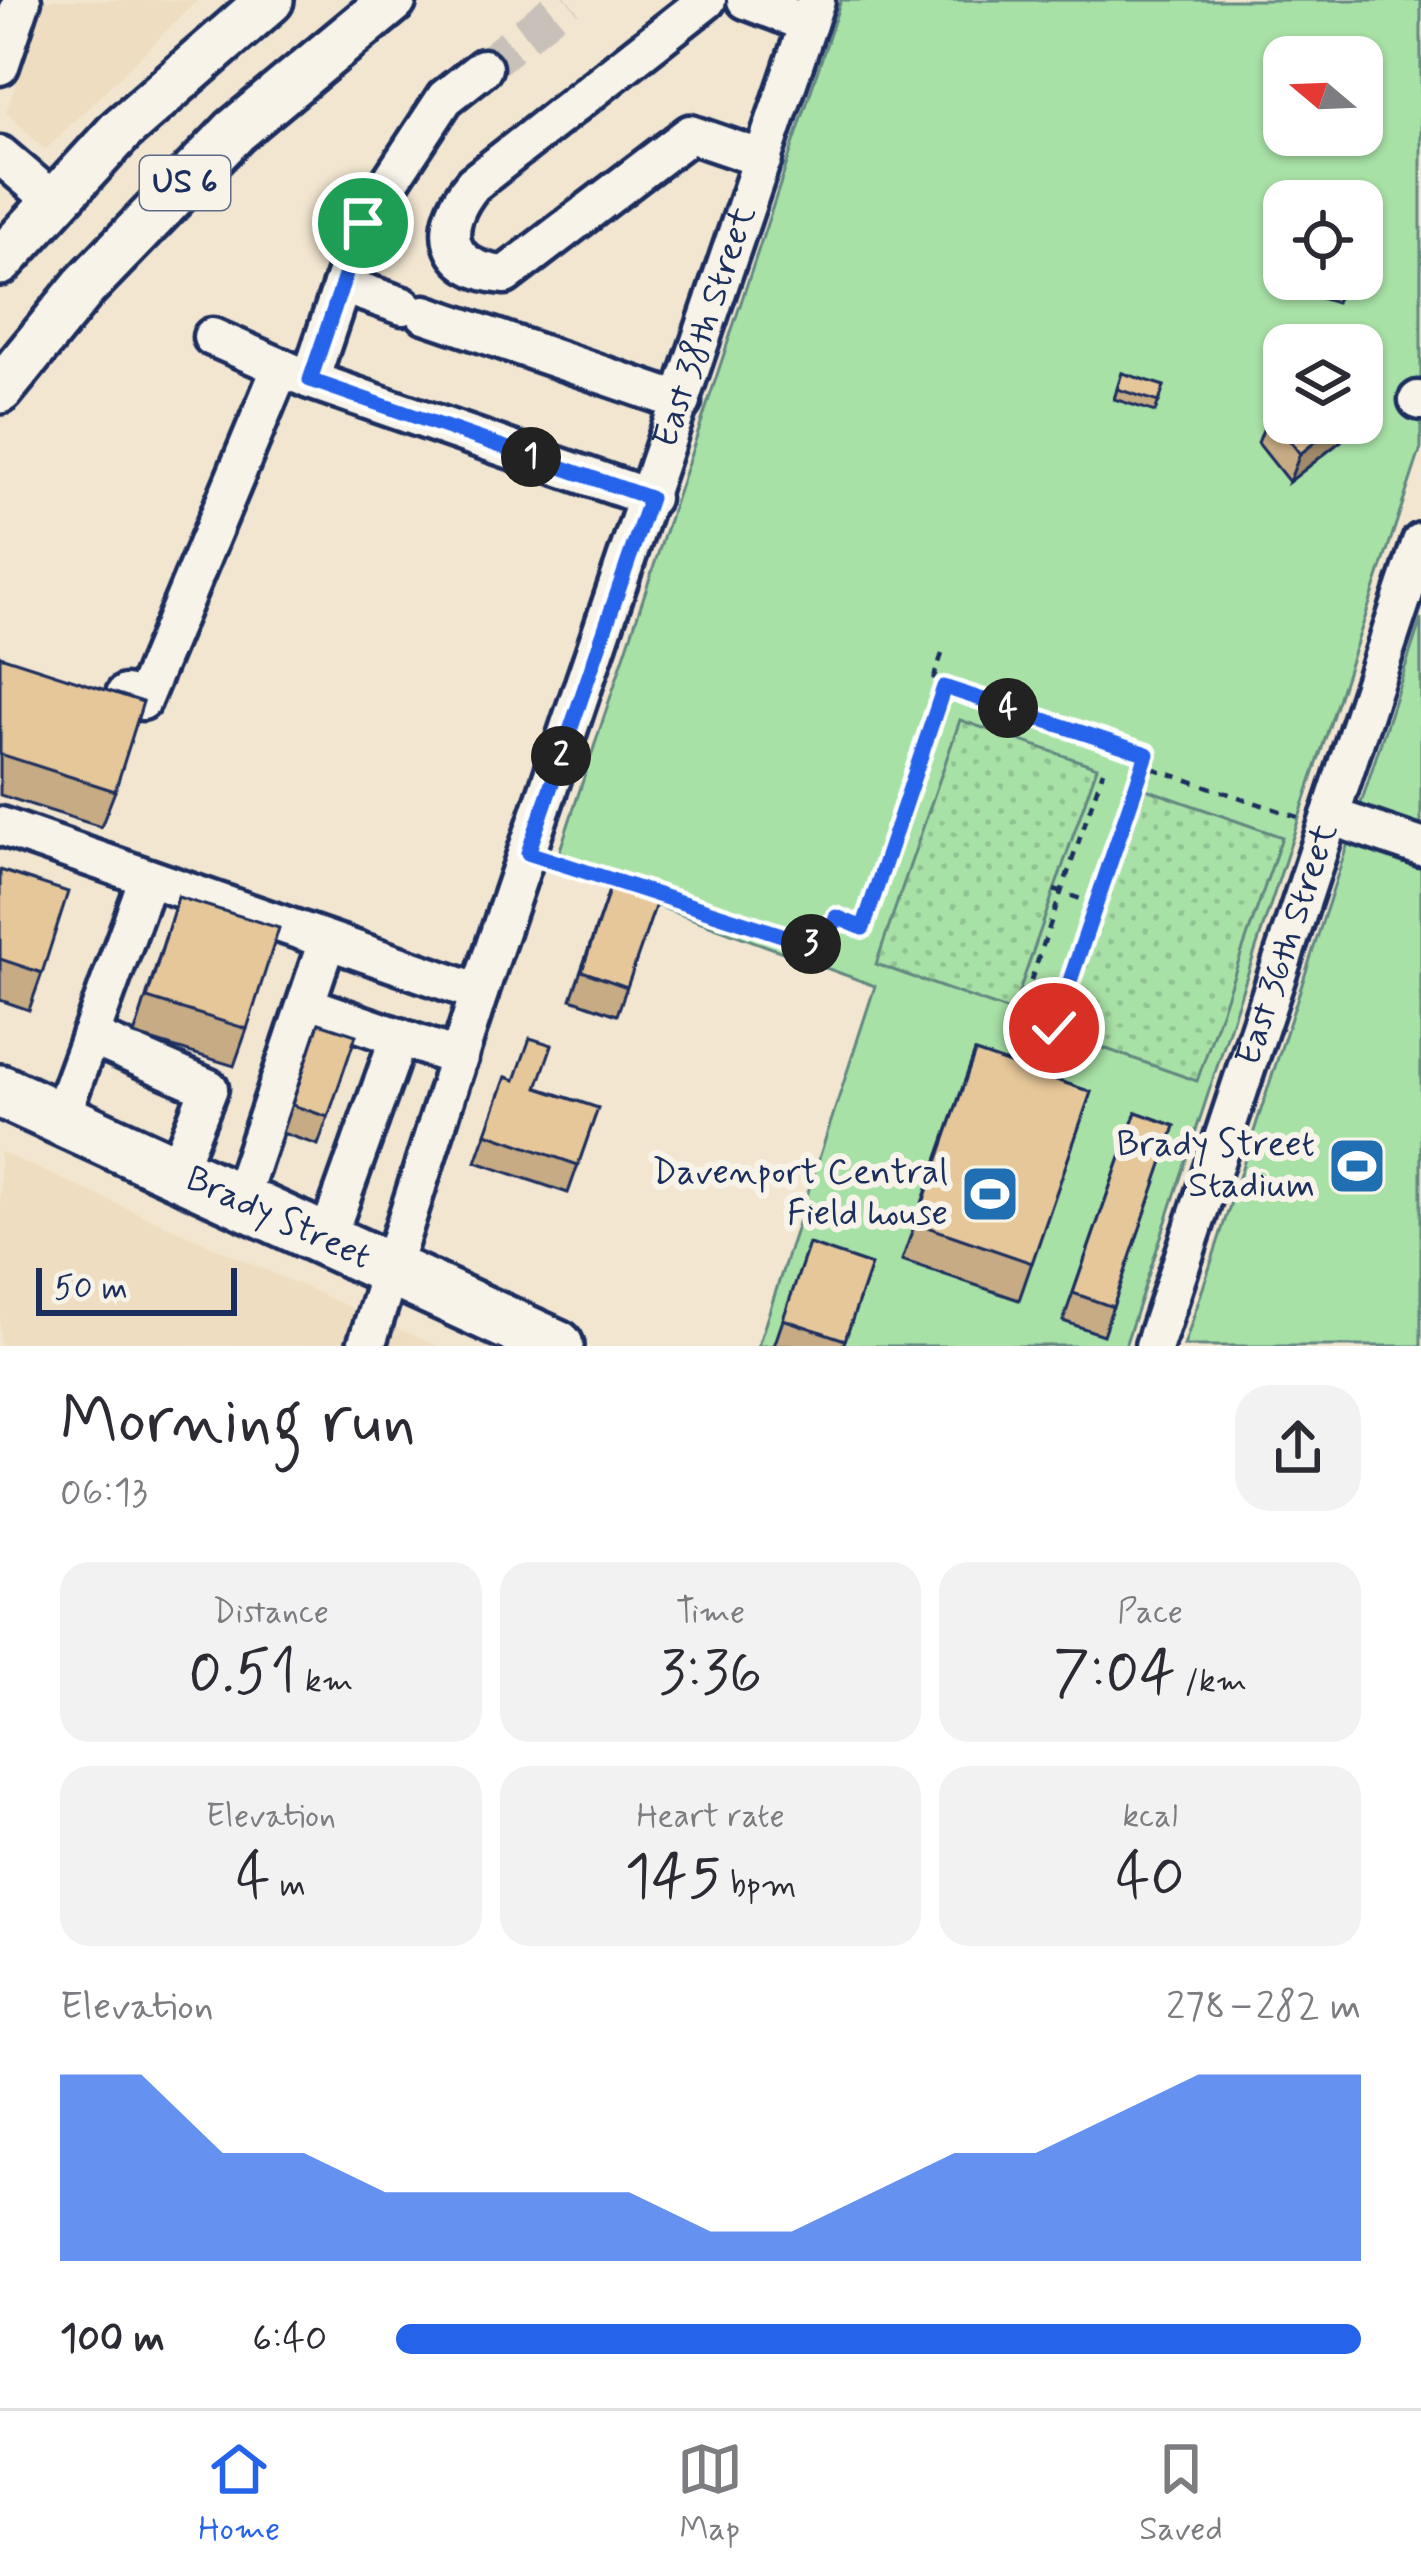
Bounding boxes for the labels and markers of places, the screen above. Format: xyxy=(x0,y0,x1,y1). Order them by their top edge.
pin xyxy=(312,172,414,274)
pin: 1 xyxy=(501,427,561,487)
pin: 4 xyxy=(978,678,1038,738)
pin: 2 xyxy=(531,726,591,786)
pin: 3 xyxy=(781,914,841,974)
pin xyxy=(1003,977,1105,1079)
place label: Brady Street Stadium xyxy=(1117,1122,1315,1210)
sports icon: Brady Street Stadium xyxy=(1326,1135,1388,1197)
place label: Davenport Central Field house xyxy=(652,1150,948,1238)
sports icon: Davenport Central Field house xyxy=(959,1163,1021,1225)

